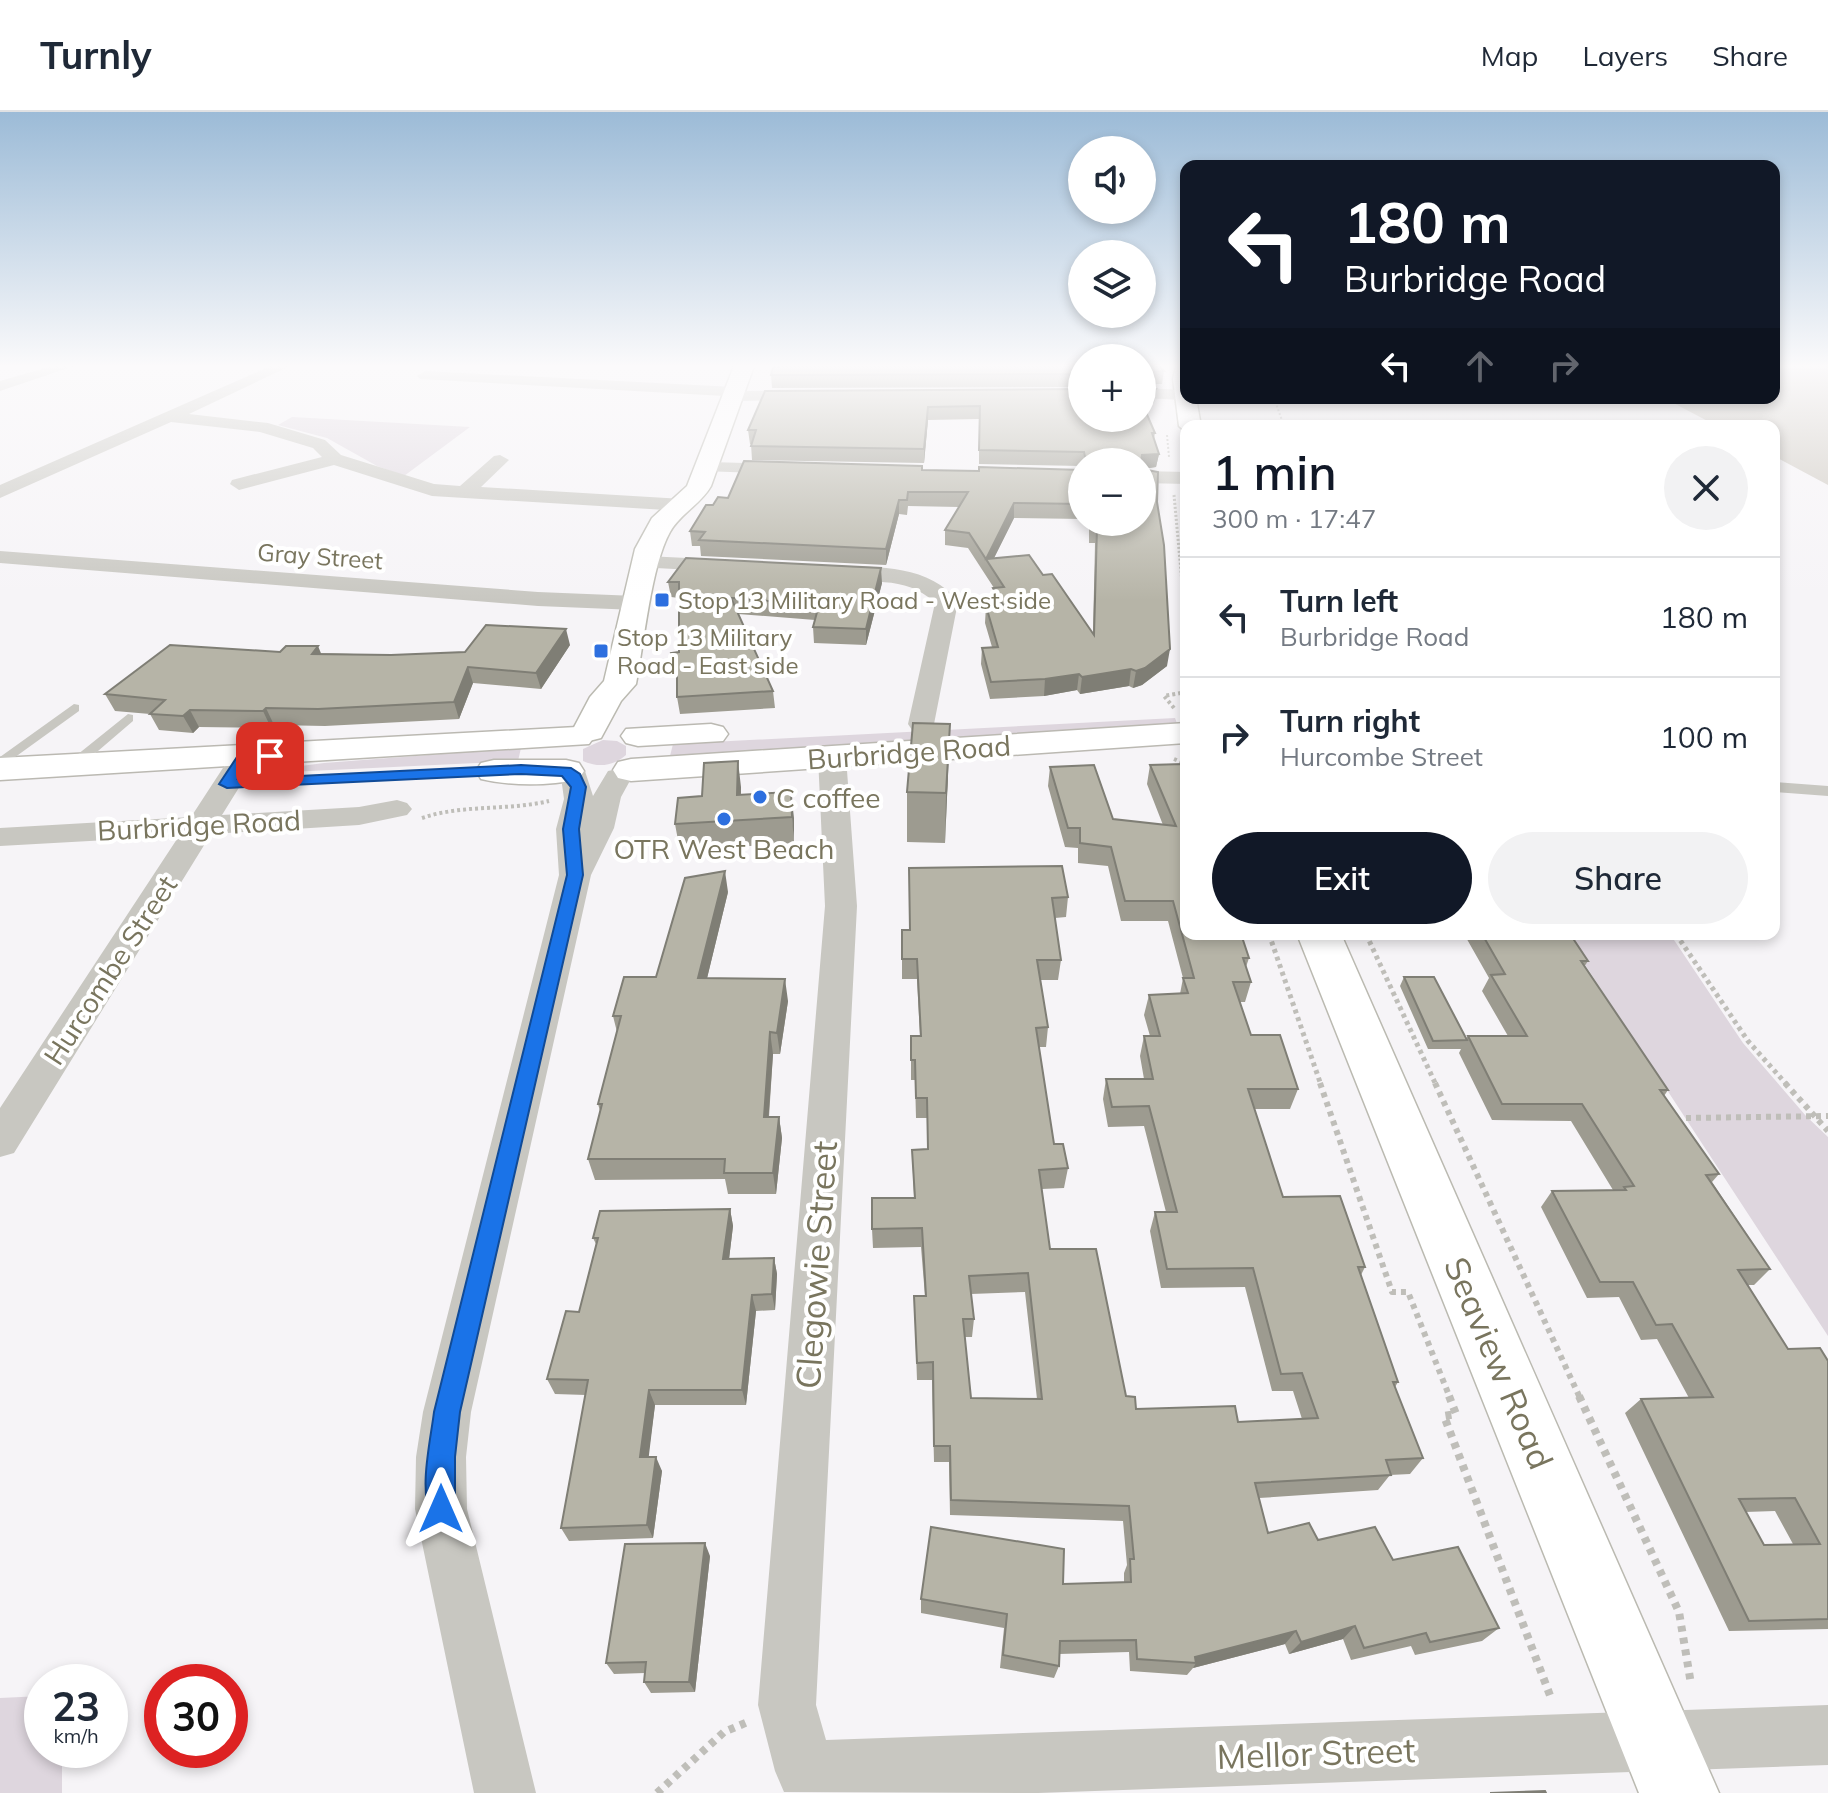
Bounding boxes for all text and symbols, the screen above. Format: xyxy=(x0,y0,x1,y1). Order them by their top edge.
text: Turnly xyxy=(40,31,152,79)
text: Map xyxy=(1481,38,1538,73)
text: Layers xyxy=(1582,38,1668,73)
text: Share xyxy=(1712,38,1788,73)
map controls xyxy=(1068,136,1156,536)
button: sound xyxy=(1068,136,1156,224)
text: 180 m xyxy=(1344,187,1511,257)
icon: left xyxy=(1212,192,1316,296)
button: layers xyxy=(1068,240,1156,328)
text: Burbridge Road xyxy=(1344,256,1606,301)
button: + xyxy=(1068,344,1156,432)
icon: left xyxy=(1374,344,1418,388)
icon: ahead xyxy=(1458,344,1502,388)
icon: right xyxy=(1542,344,1586,388)
text: 1 min xyxy=(1212,442,1337,502)
button: close xyxy=(1664,446,1748,530)
button: − xyxy=(1068,448,1156,536)
text: 300 m · 17:47 xyxy=(1212,502,1376,535)
street label: Gray Street xyxy=(256,537,384,575)
text: Turn left xyxy=(1280,582,1398,620)
place label: Stop 13 Military Road - West side xyxy=(678,585,1051,615)
marker: Stop 13 Military Road - West side xyxy=(653,591,671,609)
icon: left xyxy=(1212,595,1256,639)
text: 180 m xyxy=(1660,598,1748,636)
text: Burbridge Road xyxy=(1280,620,1469,653)
place label: Stop 13 Military Road - East side xyxy=(617,622,799,680)
marker: Stop 13 Military Road - East side xyxy=(592,642,610,660)
text: Turn right xyxy=(1280,702,1420,740)
icon: right xyxy=(1212,715,1256,759)
text: 100 m xyxy=(1660,718,1748,756)
pin xyxy=(236,722,304,790)
street label: Burbridge Road xyxy=(806,727,1012,777)
icon: arrive xyxy=(248,734,292,778)
text: Hurcombe Street xyxy=(1280,740,1483,773)
place label: C coffee xyxy=(776,780,880,815)
marker: C coffee xyxy=(751,788,769,806)
street label: Burbridge Road xyxy=(96,802,302,848)
marker: OTR West Beach xyxy=(715,810,733,828)
place label: OTR West Beach xyxy=(614,831,834,866)
button: Exit xyxy=(1212,832,1472,924)
button: Share xyxy=(1488,832,1748,924)
street label: Hurcombe Street xyxy=(36,869,184,1071)
street label: Clegowie Street xyxy=(786,1139,846,1390)
street label: Seaview Road xyxy=(1435,1251,1563,1475)
position arrow xyxy=(399,1467,483,1551)
speed limit sign: 30 xyxy=(144,1664,248,1768)
text: 23 xyxy=(52,1681,100,1731)
text: km/h xyxy=(53,1723,99,1748)
street label: Mellor Street xyxy=(1216,1728,1416,1778)

